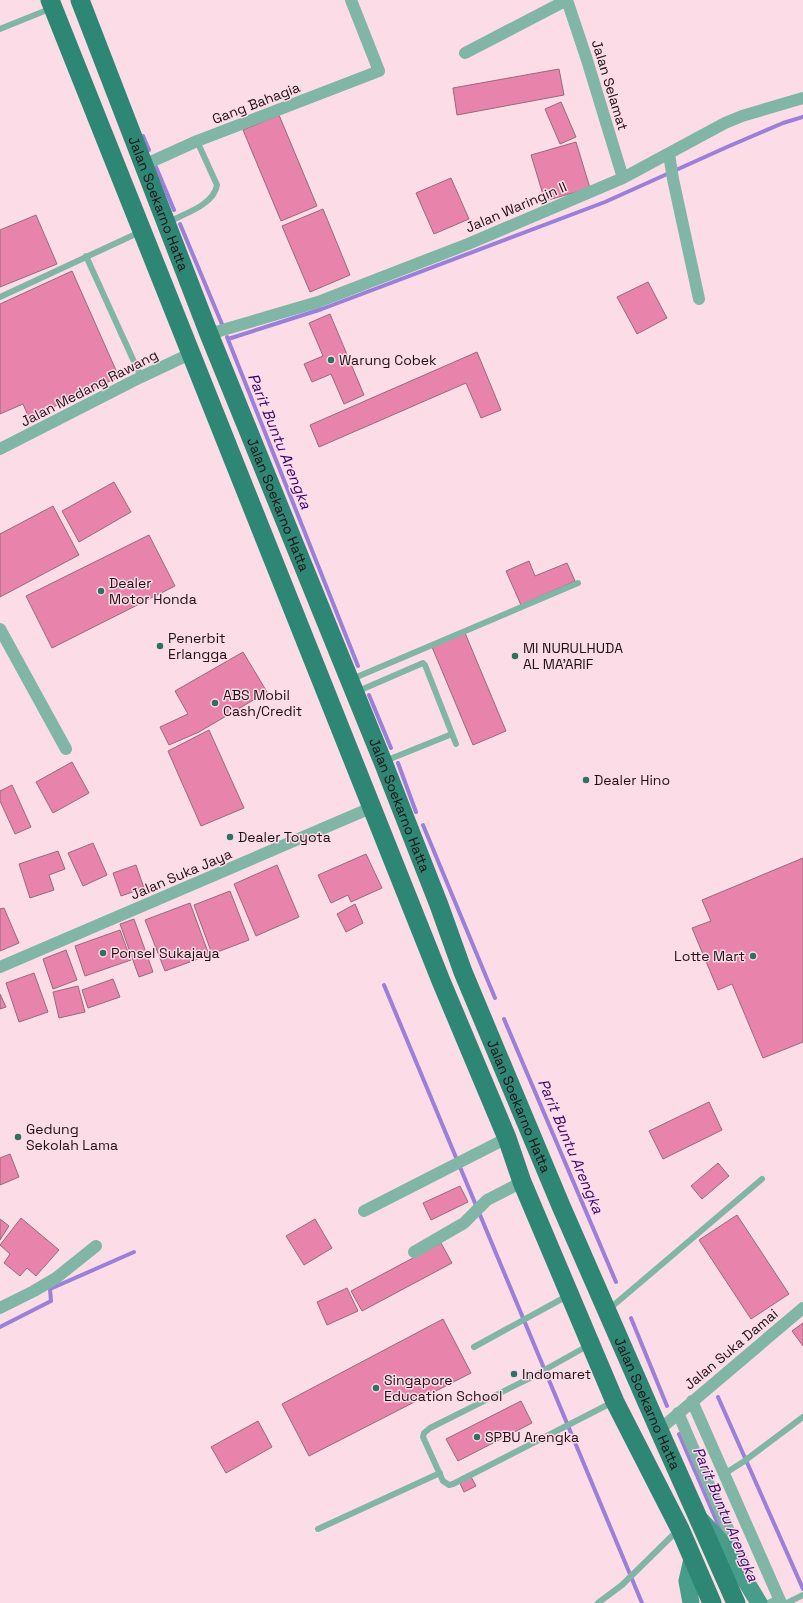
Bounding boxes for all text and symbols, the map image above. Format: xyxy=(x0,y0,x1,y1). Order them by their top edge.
street label: Jalan Selamat xyxy=(588,37,632,133)
street label: Gang Bahagia xyxy=(210,78,302,128)
street label: Jalan Soekarno Hatta xyxy=(124,133,193,273)
street label: Jalan Waringin II xyxy=(463,178,569,236)
street label: Jalan Medang Rawang xyxy=(17,346,161,430)
place label: Warung Cobek xyxy=(339,351,437,369)
marker: Warung Cobek xyxy=(326,355,336,365)
water label: Parit Buntu Arengka xyxy=(244,370,316,512)
street label: Jalan Soekarno Hatta xyxy=(243,435,314,574)
place label: Dealer Motor Honda xyxy=(109,574,197,608)
marker: Dealer Motor Honda xyxy=(96,586,106,596)
place label: Penerbit Erlangga xyxy=(168,629,227,663)
place label: MI NURULHUDA AL MA'ARIF xyxy=(523,639,623,673)
marker: Penerbit Erlangga xyxy=(155,641,165,651)
marker: MI NURULHUDA AL MA'ARIF xyxy=(510,651,520,661)
place label: ABS Mobil Cash/Credit xyxy=(223,686,302,720)
marker: ABS Mobil Cash/Credit xyxy=(210,698,220,708)
street label: Jalan Soekarno Hatta xyxy=(365,735,434,875)
place label: Dealer Hino xyxy=(594,771,670,789)
marker: Dealer Hino xyxy=(581,775,591,785)
place label: Dealer Toyota xyxy=(238,828,331,846)
marker: Dealer Toyota xyxy=(225,832,235,842)
street label: Jalan Suka Jaya xyxy=(128,845,234,903)
place label: Ponsel Sukajaya xyxy=(111,944,220,962)
place label: Lotte Mart xyxy=(674,947,745,965)
marker: Ponsel Sukajaya xyxy=(98,948,108,958)
marker: Lotte Mart xyxy=(748,951,758,961)
street label: Jalan Soekarno Hatta xyxy=(483,1036,555,1175)
water label: Parit Buntu Arengka xyxy=(534,1076,608,1217)
place label: Gedung Sekolah Lama xyxy=(26,1120,118,1154)
marker: Gedung Sekolah Lama xyxy=(13,1132,23,1142)
street label: Jalan Suka Damai xyxy=(681,1305,781,1393)
street label: Jalan Soekarno Hatta xyxy=(610,1334,685,1473)
place label: Indomaret xyxy=(522,1365,591,1383)
marker: Indomaret xyxy=(509,1369,519,1379)
place label: Singapore Education School xyxy=(384,1371,502,1405)
marker: Singapore Education School xyxy=(371,1383,381,1393)
place label: SPBU Arengka xyxy=(485,1428,579,1446)
marker: SPBU Arengka xyxy=(472,1432,482,1442)
water label: Parit Buntu Arengka xyxy=(689,1444,763,1585)

